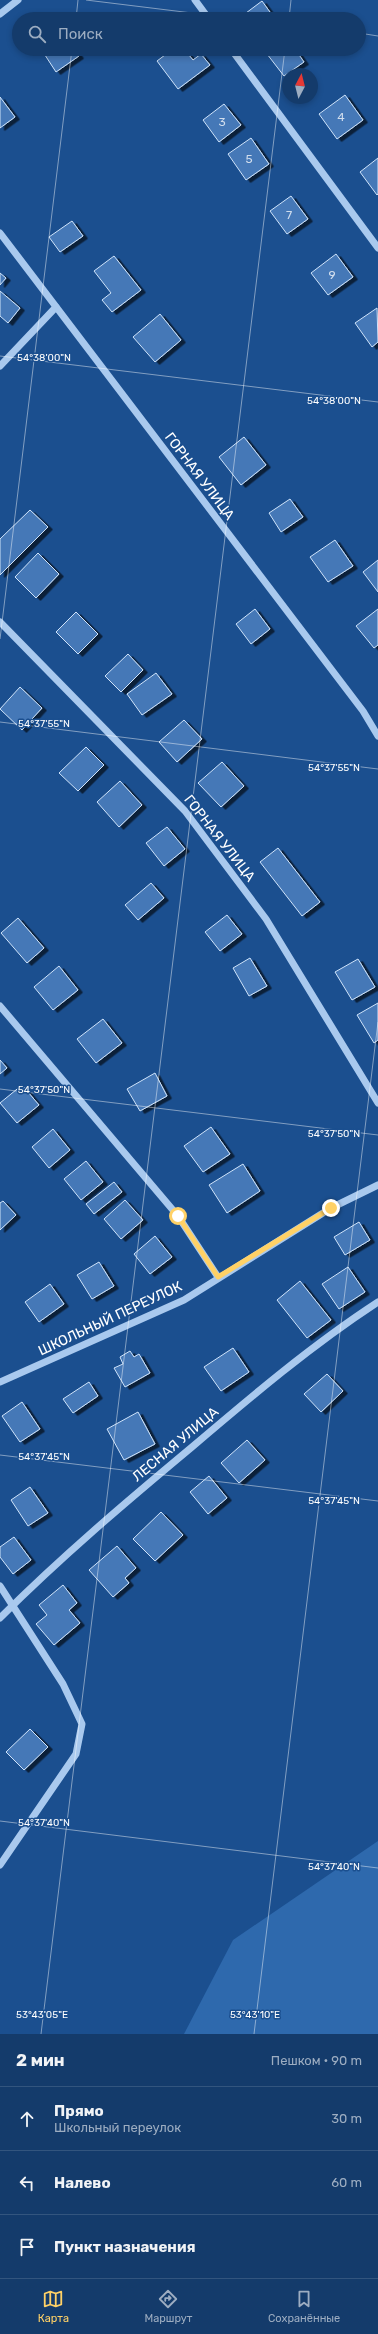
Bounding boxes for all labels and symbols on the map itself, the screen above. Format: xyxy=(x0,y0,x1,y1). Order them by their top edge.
north arrow xyxy=(282,68,318,104)
house number: 4 xyxy=(337,110,345,124)
house number: 3 xyxy=(218,115,226,129)
house number: 5 xyxy=(245,152,253,166)
house number: 7 xyxy=(286,208,292,222)
house number: 9 xyxy=(328,268,336,282)
text: 54°38'00"N xyxy=(17,352,71,364)
text: 54°38'00"N xyxy=(307,395,361,407)
street label: ГОРНАЯ УЛИЦА xyxy=(161,429,238,524)
text: 54°37'55"N xyxy=(18,718,70,730)
text: 54°37'55"N xyxy=(308,762,360,774)
street label: ГОРНАЯ УЛИЦА xyxy=(180,792,259,886)
text: 54°37'50"N xyxy=(18,1084,70,1096)
text: 54°37'50"N xyxy=(308,1128,360,1140)
route end xyxy=(322,1199,340,1217)
route start xyxy=(169,1207,187,1225)
street label: ШКОЛЬНЫЙ ПЕРЕУЛОК xyxy=(35,1277,185,1359)
street label: ЛЕСНАЯ УЛИЦА xyxy=(129,1403,222,1485)
text: 54°37'45"N xyxy=(18,1451,70,1463)
text: 54°37'45"N xyxy=(308,1495,360,1507)
text: 54°37'40"N xyxy=(18,1817,70,1829)
text: 54°37'40"N xyxy=(308,1861,360,1873)
text: 53°43'05"E xyxy=(16,2009,68,2021)
text: 53°43'10"E xyxy=(230,2009,280,2021)

